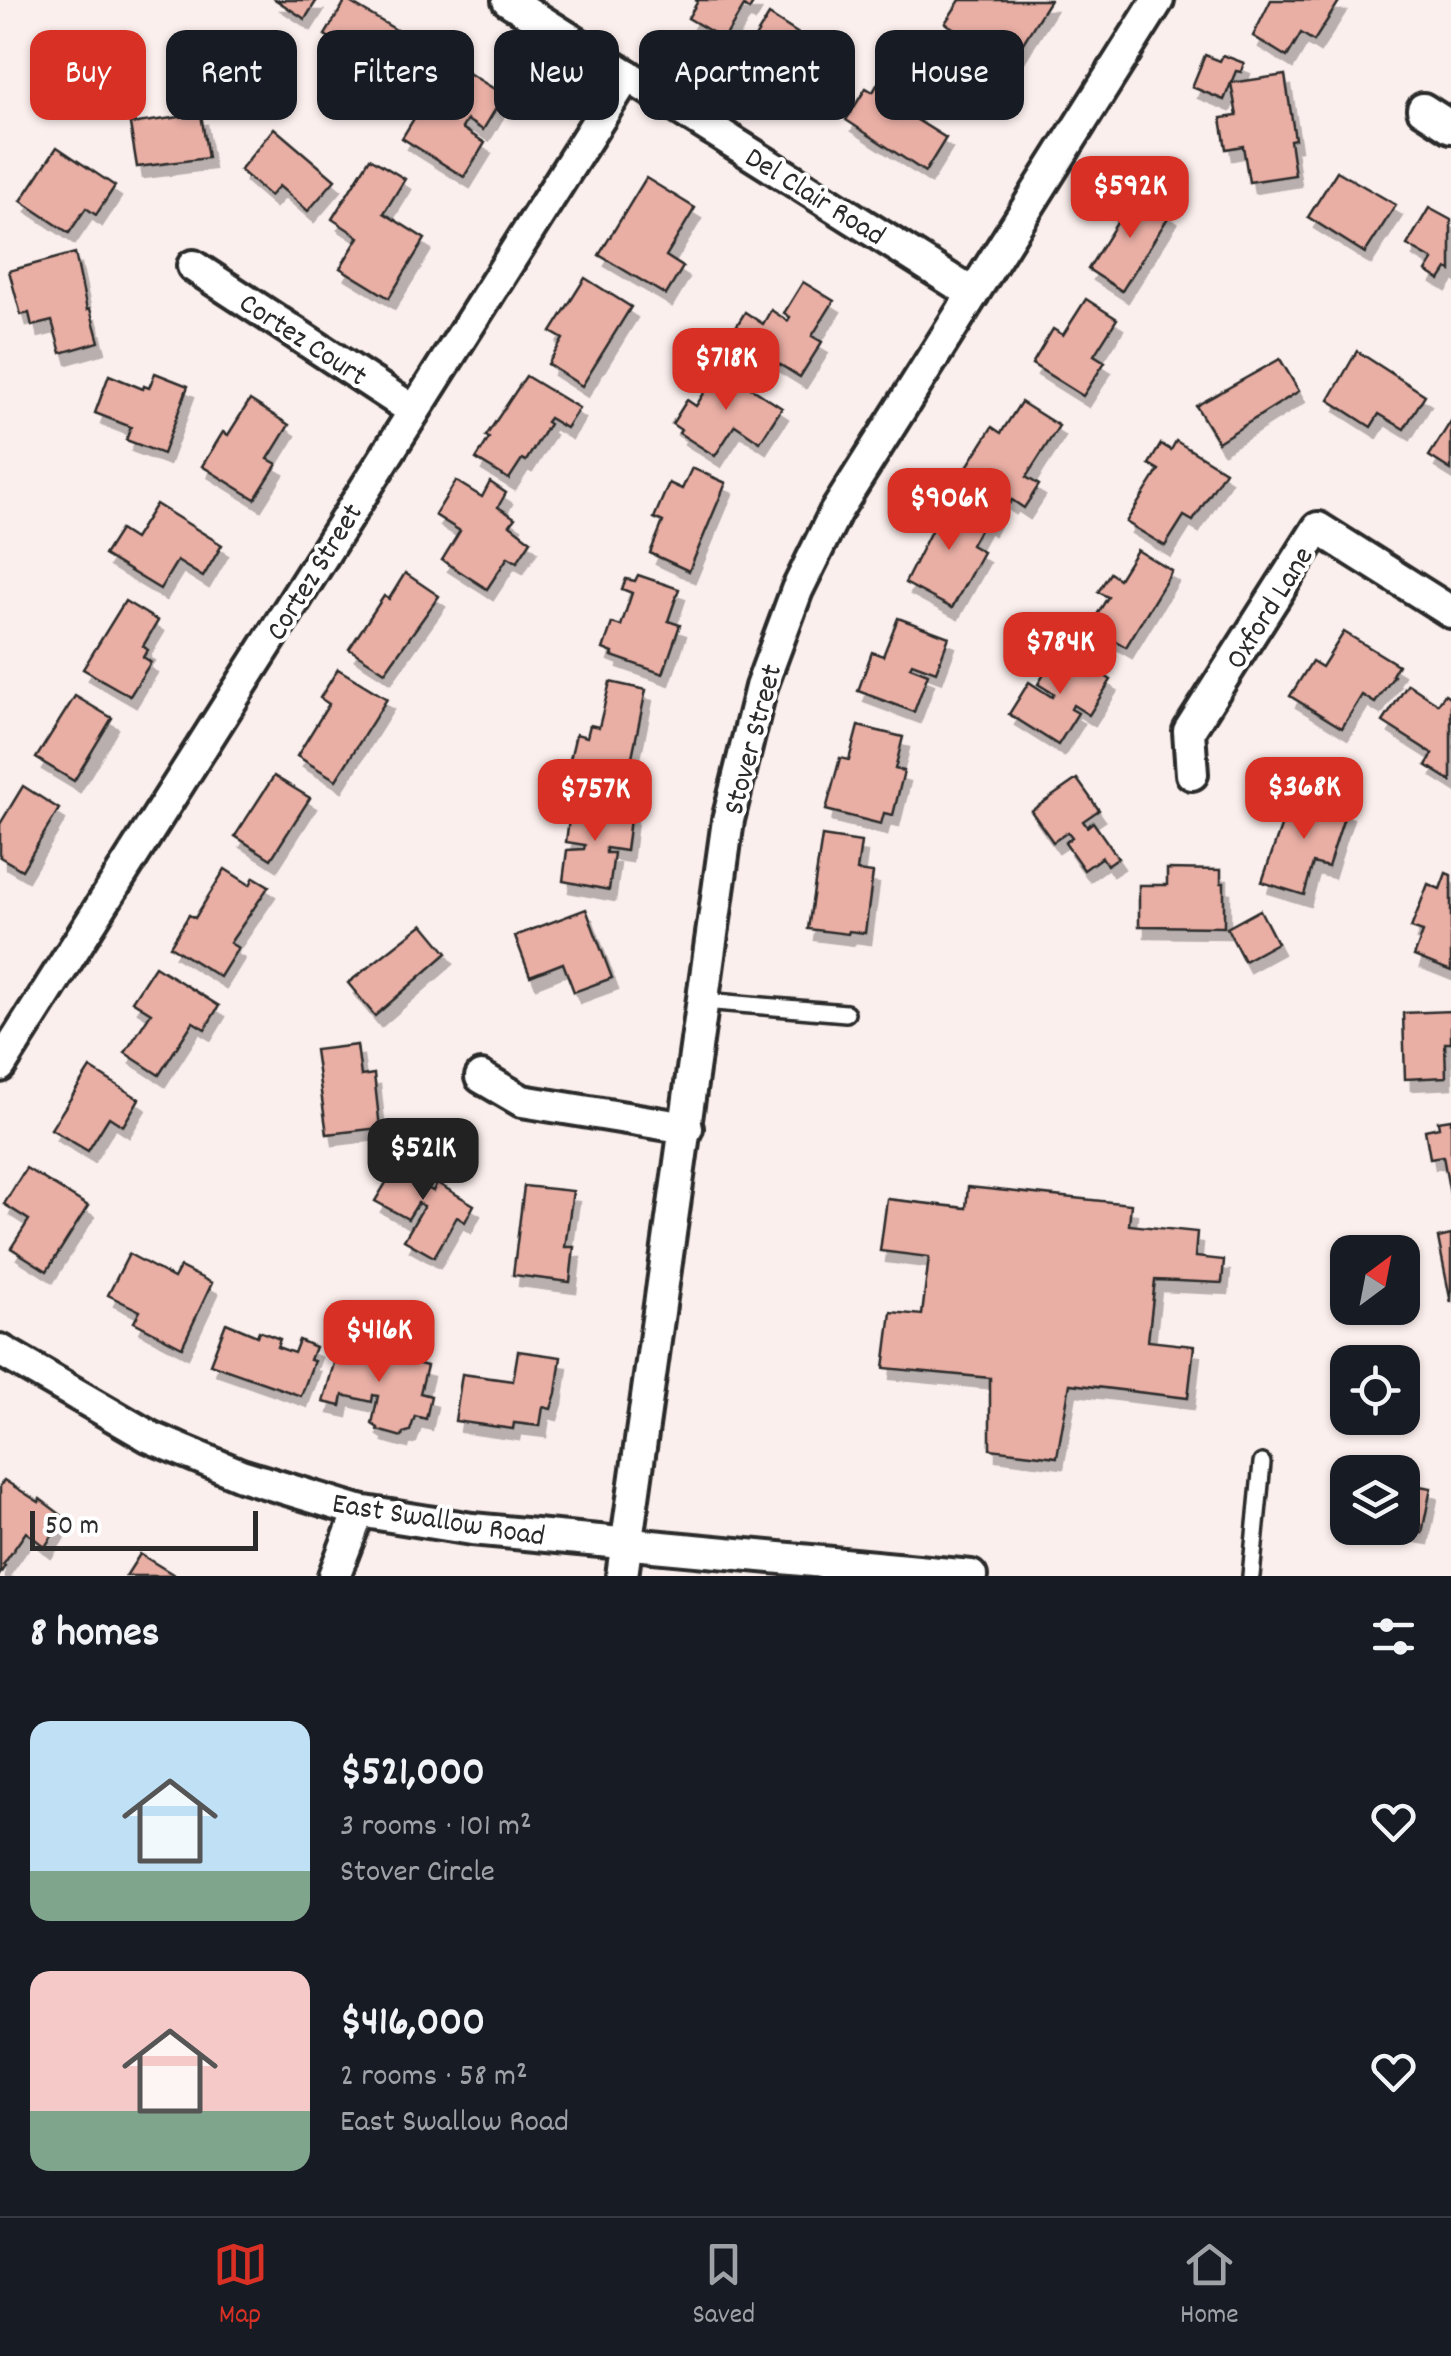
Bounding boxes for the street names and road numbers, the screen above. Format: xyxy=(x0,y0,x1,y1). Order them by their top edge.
street label: Del Clair Road xyxy=(735,139,892,259)
street label: Cortez Court xyxy=(229,284,374,399)
street label: Cortez Street xyxy=(258,496,376,650)
street label: Oxford Lane xyxy=(1217,540,1327,679)
street label: Stover Street xyxy=(715,660,796,820)
street label: East Swallow Road xyxy=(329,1484,548,1560)

